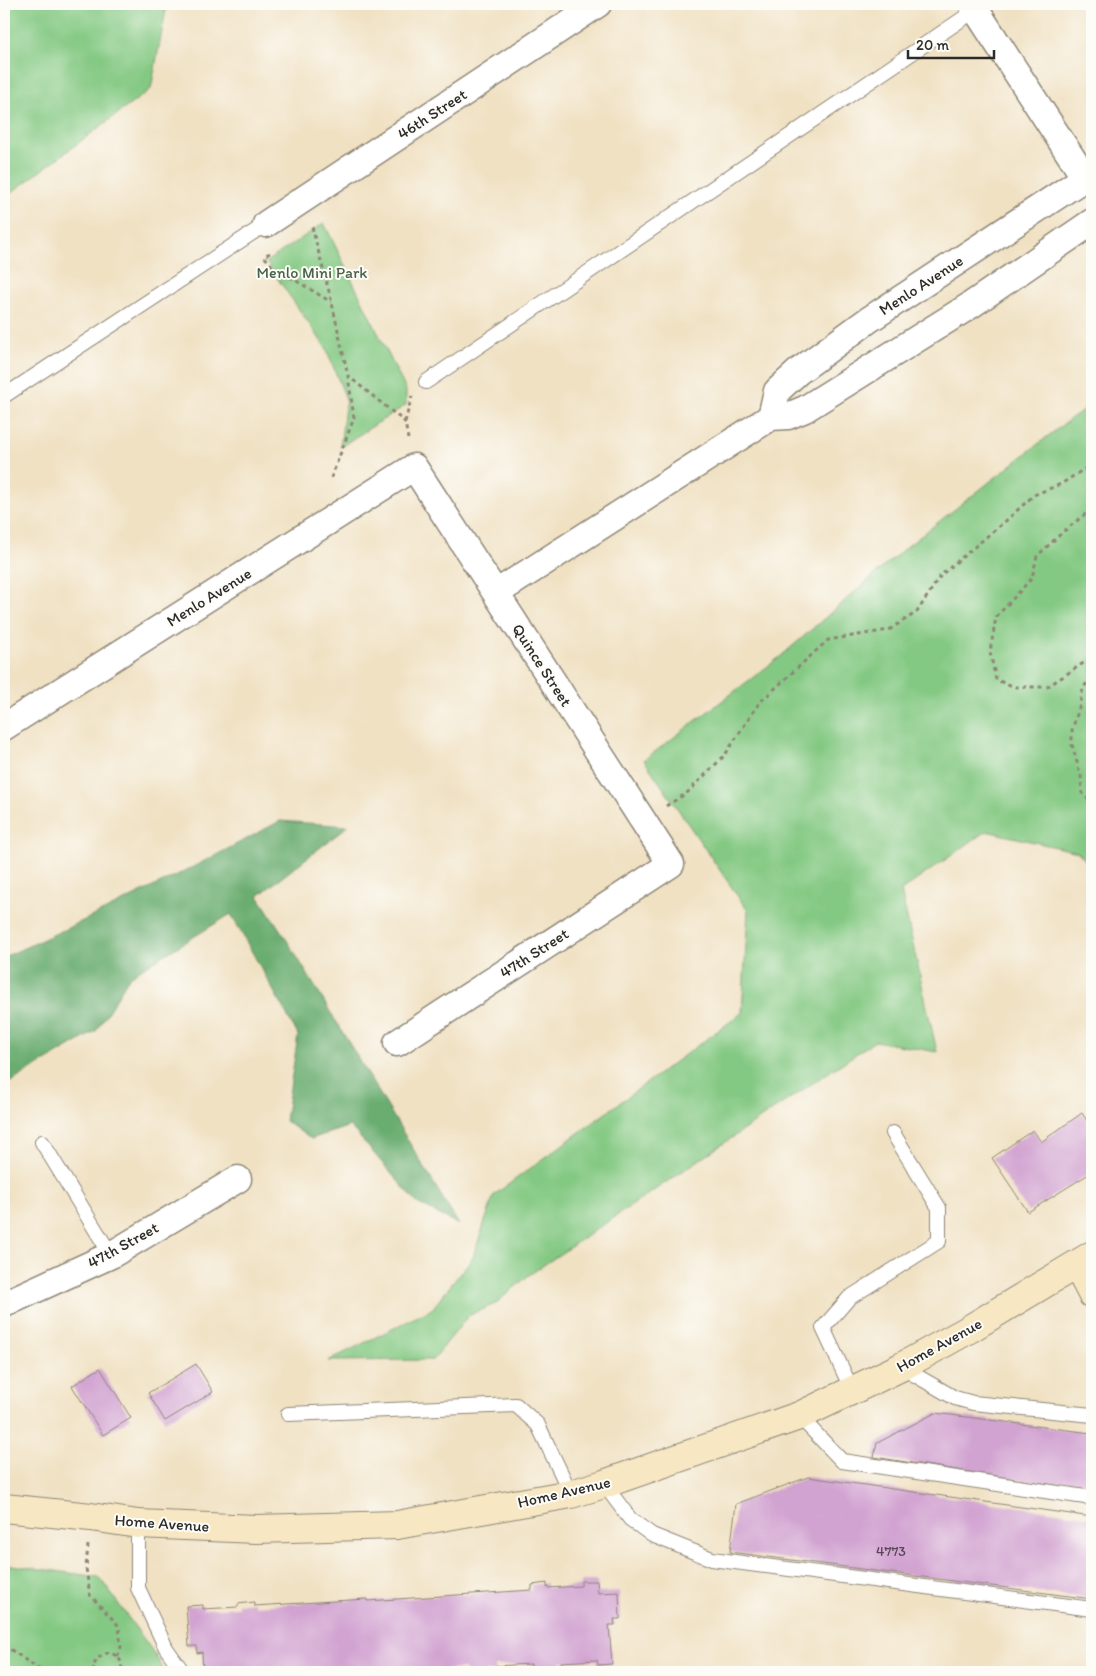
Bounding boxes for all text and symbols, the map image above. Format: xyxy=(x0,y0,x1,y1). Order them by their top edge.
scale bar xyxy=(908,28,995,60)
text: 20 m xyxy=(916,36,950,54)
street label: 46th Street xyxy=(394,85,470,143)
street label: Menlo Avenue xyxy=(875,251,967,319)
park label: Menlo Mini Park xyxy=(257,263,368,282)
street label: Menlo Avenue xyxy=(163,563,255,631)
street label: Quince Street xyxy=(508,620,576,710)
street label: 47th Street xyxy=(496,924,572,982)
street label: 47th Street xyxy=(84,1218,162,1272)
street label: Home Avenue xyxy=(893,1314,985,1376)
street label: Home Avenue xyxy=(516,1472,612,1512)
street label: Home Avenue xyxy=(114,1510,210,1536)
house number: 4773 xyxy=(876,1543,906,1560)

